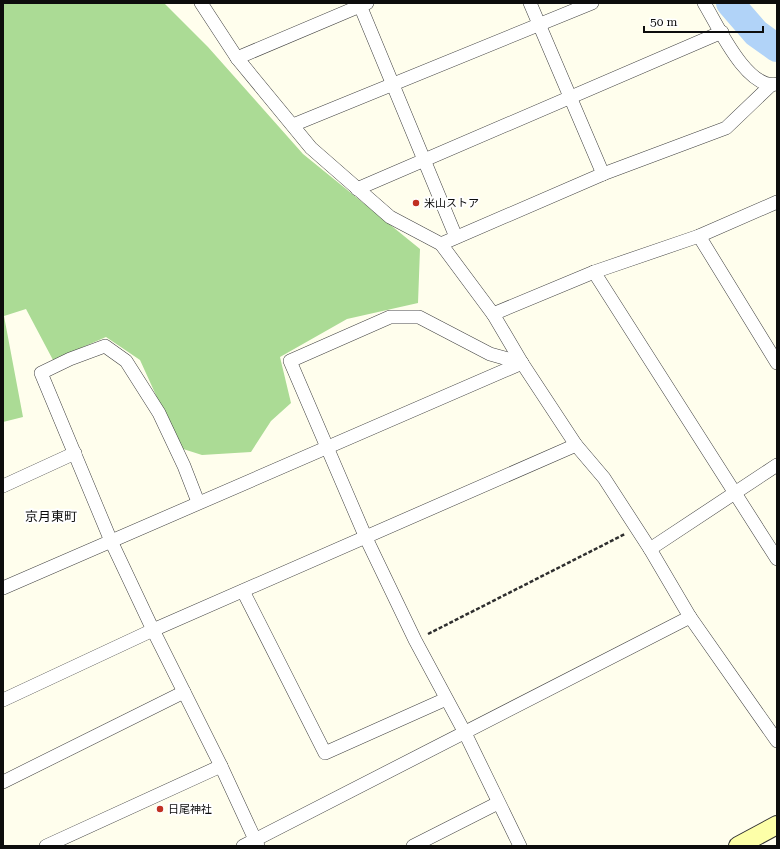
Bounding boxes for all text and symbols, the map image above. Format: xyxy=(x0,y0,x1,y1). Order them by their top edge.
scale bar xyxy=(644,8,763,34)
text: 50 m xyxy=(650,15,677,29)
place label: 米山ストア xyxy=(424,197,479,210)
marker: 米山ストア xyxy=(411,198,421,208)
district label: 京月東町 xyxy=(25,509,77,524)
place label: 日尾神社 xyxy=(168,803,212,816)
marker: 日尾神社 xyxy=(155,804,165,814)

